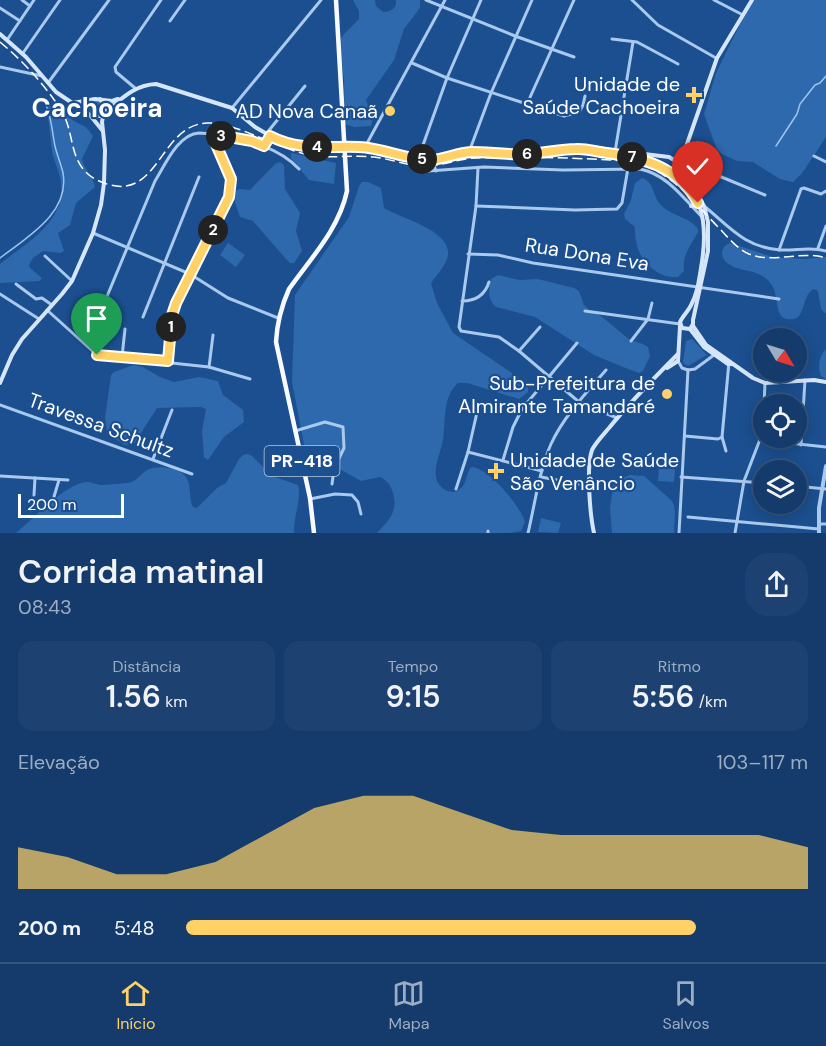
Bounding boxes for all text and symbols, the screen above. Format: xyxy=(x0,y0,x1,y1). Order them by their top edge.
place label: Unidade de Saúde Cachoeira xyxy=(522,71,680,120)
marker: Unidade de Saúde Cachoeira xyxy=(685,86,703,104)
district label: Cachoeira xyxy=(32,91,162,125)
place label: AD Nova Canaã xyxy=(236,98,378,124)
marker: AD Nova Canaã xyxy=(383,104,397,118)
pin: 3 xyxy=(206,121,236,151)
text: 3 xyxy=(216,125,226,146)
pin: 4 xyxy=(302,132,332,162)
text: 4 xyxy=(312,136,322,157)
pin: 6 xyxy=(512,139,542,169)
pin xyxy=(672,141,723,203)
pin: 7 xyxy=(617,142,647,172)
text: 6 xyxy=(522,143,532,164)
pin: 5 xyxy=(407,144,437,174)
text: 7 xyxy=(628,146,636,167)
text: 5 xyxy=(417,148,427,169)
icon: check xyxy=(681,150,714,183)
pin: 2 xyxy=(198,215,228,245)
text: 2 xyxy=(208,219,218,240)
street label: Rua Dona Eva xyxy=(523,231,651,277)
pin xyxy=(71,293,122,355)
icon: arrive xyxy=(80,302,113,335)
pin: 1 xyxy=(156,312,186,342)
text: 1 xyxy=(168,316,174,337)
north arrow xyxy=(753,328,807,382)
map controls xyxy=(753,328,807,514)
place label: Sub-Prefeitura de Almirante Tamandaré xyxy=(458,370,655,419)
street label: Travessa Schultz xyxy=(25,387,177,463)
marker: Sub-Prefeitura de Almirante Tamandaré xyxy=(660,387,674,401)
button: locate xyxy=(753,394,807,448)
road number: PR-418 xyxy=(264,446,340,476)
place label: Unidade de Saúde São Venâncio xyxy=(510,447,679,496)
button: layers xyxy=(753,460,807,514)
marker: Unidade de Saúde São Venâncio xyxy=(487,462,505,480)
scale bar xyxy=(18,491,124,518)
text: 200 m xyxy=(27,494,76,515)
text: Corrida matinal xyxy=(18,550,264,593)
button: share xyxy=(745,553,808,616)
text: 08:43 xyxy=(18,594,72,620)
text: Distância xyxy=(112,656,181,677)
text: Tempo xyxy=(388,656,438,677)
text: Ritmo xyxy=(658,656,701,677)
text: 1.56 xyxy=(106,677,161,716)
text: 9:15 xyxy=(385,677,441,716)
text: 5:56 xyxy=(631,677,695,716)
text: km xyxy=(161,691,187,712)
text: /km xyxy=(695,691,727,712)
text: Elevação xyxy=(18,749,100,775)
text: 103–117 m xyxy=(717,749,808,775)
text: 200 m xyxy=(18,915,81,941)
text: 5:48 xyxy=(114,915,155,941)
tab: Início xyxy=(117,977,155,1034)
tab: Mapa xyxy=(388,977,429,1034)
tab: Salvos xyxy=(662,977,709,1034)

